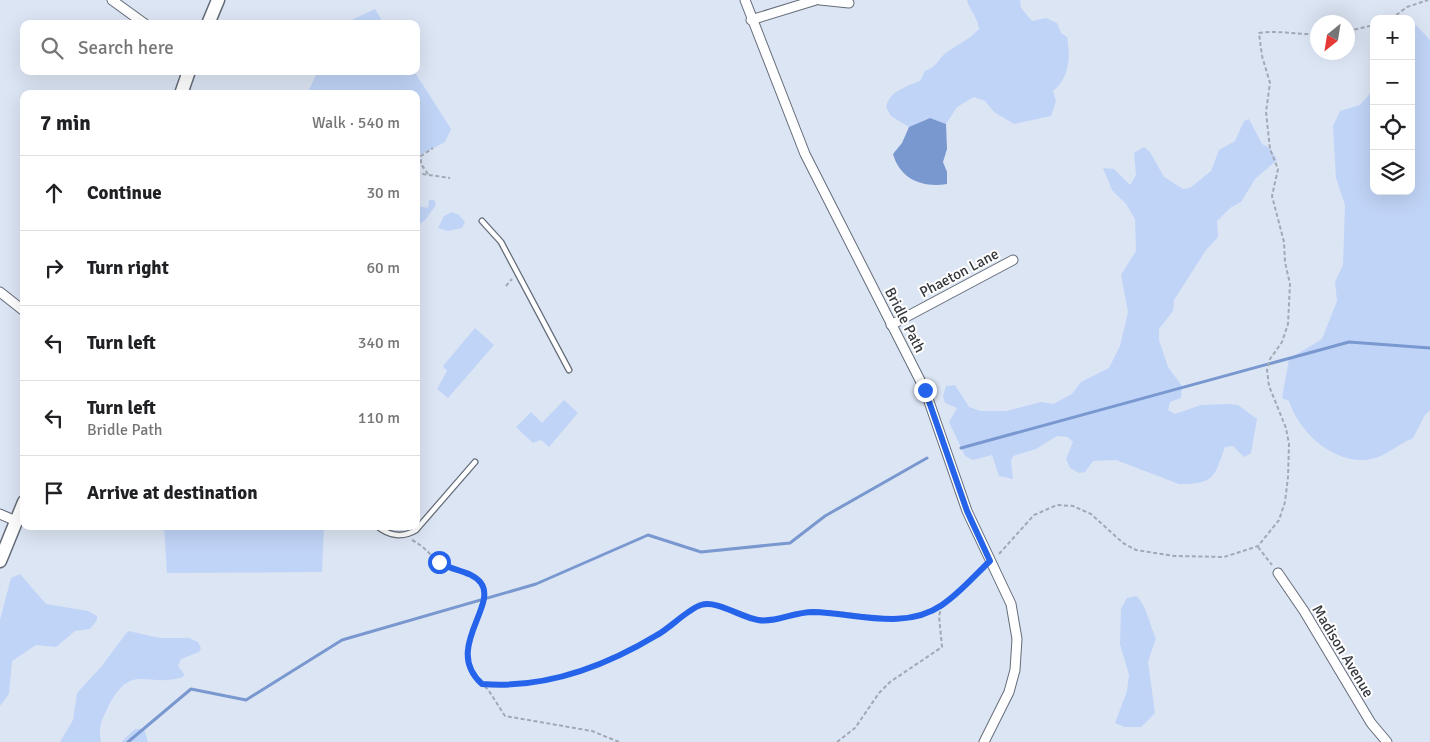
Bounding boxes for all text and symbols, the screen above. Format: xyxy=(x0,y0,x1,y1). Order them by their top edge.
north arrow xyxy=(1310,15,1355,60)
map controls xyxy=(1370,15,1415,195)
button: + xyxy=(1370,15,1415,60)
search box xyxy=(20,20,420,75)
icon: search xyxy=(38,34,66,62)
text: Search here xyxy=(78,36,174,60)
button: − xyxy=(1370,60,1415,105)
button: locate xyxy=(1370,105,1415,150)
text: 7 min xyxy=(40,110,91,136)
text: Walk · 540 m xyxy=(312,113,400,133)
button: layers xyxy=(1370,150,1415,195)
icon: ahead xyxy=(40,179,68,207)
text: Continue xyxy=(87,181,162,205)
text: 30 m xyxy=(366,183,400,203)
street label: Phaeton Lane xyxy=(916,245,1002,301)
icon: right xyxy=(40,254,68,282)
text: Turn right xyxy=(87,256,169,280)
text: 60 m xyxy=(366,258,400,278)
street label: Bridle Path xyxy=(881,284,929,356)
icon: left xyxy=(40,329,68,357)
text: Turn left xyxy=(87,331,156,355)
text: 340 m xyxy=(358,333,400,353)
route end xyxy=(914,379,937,402)
text: Turn left xyxy=(87,396,156,420)
icon: left xyxy=(40,404,68,432)
text: 110 m xyxy=(358,408,400,428)
text: Bridle Path xyxy=(87,420,162,440)
icon: arrive xyxy=(40,479,68,507)
text: Arrive at destination xyxy=(87,481,258,505)
route start xyxy=(428,551,451,574)
street label: Madison Avenue xyxy=(1308,602,1378,700)

